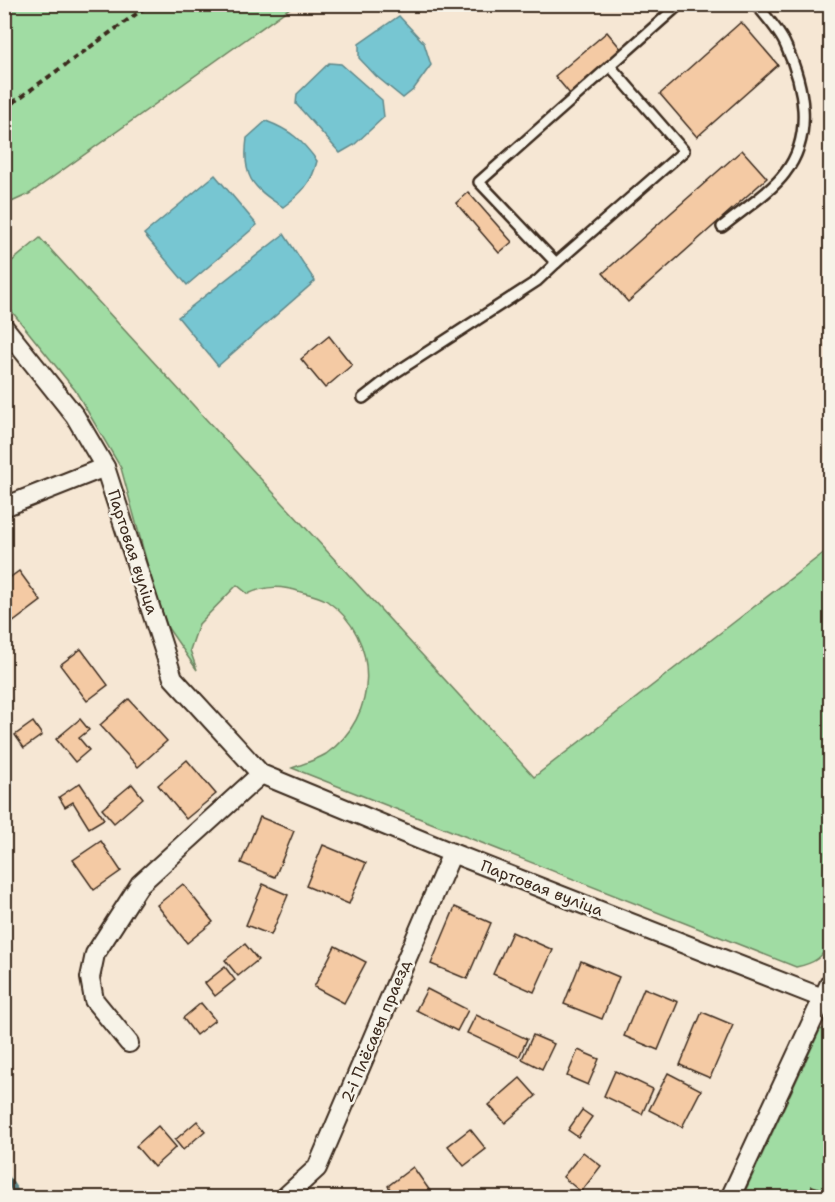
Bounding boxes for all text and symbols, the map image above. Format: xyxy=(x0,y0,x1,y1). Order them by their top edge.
street label: Партовая вуліца xyxy=(103,487,163,617)
street label: Партовая вуліца xyxy=(478,855,606,921)
street label: 2-і Плёсавы праезд xyxy=(336,956,416,1106)

